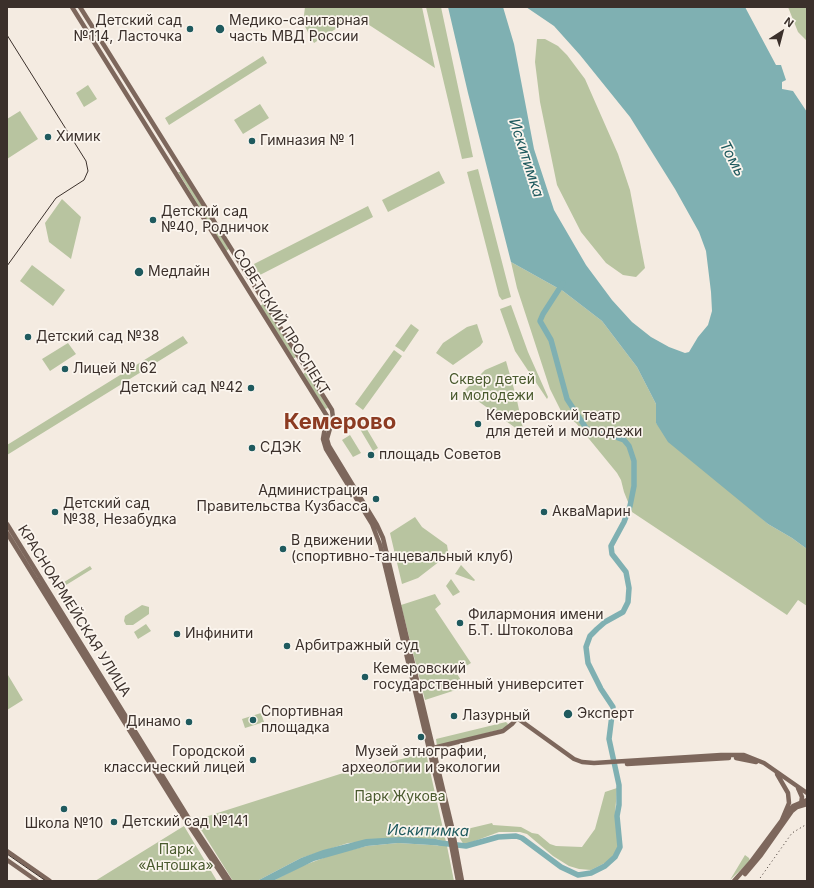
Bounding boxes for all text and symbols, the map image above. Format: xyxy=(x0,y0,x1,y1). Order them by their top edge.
north arrow xyxy=(762,12,802,52)
place label: Детский сад №114, Ласточка xyxy=(74,13,182,46)
place label: Медико-санитарная часть МВД России xyxy=(229,13,368,46)
text: N xyxy=(782,14,797,30)
marker: Медико-санитарная часть МВД России xyxy=(214,23,226,35)
marker: Детский сад №114, Ласточка xyxy=(185,24,195,34)
water label: Искитимка xyxy=(505,116,547,200)
place label: Химик xyxy=(56,129,100,145)
marker: Химик xyxy=(43,132,53,142)
place label: Гимназия № 1 xyxy=(260,133,354,149)
marker: Гимназия № 1 xyxy=(247,136,257,146)
water label: Томь xyxy=(715,138,749,180)
place label: Детский сад №40, Родничок xyxy=(161,204,269,236)
marker: Детский сад №40, Родничок xyxy=(148,215,158,225)
street label: СОВЕТСКИЙ ПРОСПЕКТ xyxy=(229,246,333,398)
place label: Медлайн xyxy=(148,264,210,280)
marker: Медлайн xyxy=(133,266,145,278)
place label: Детский сад №38 xyxy=(36,329,159,345)
marker: Детский сад №38 xyxy=(23,332,33,342)
place label: Лицей № 62 xyxy=(73,361,157,377)
marker: Лицей № 62 xyxy=(60,364,70,374)
park label: Сквер детей и молодежи xyxy=(449,372,535,404)
place label: Детский сад №42 xyxy=(119,380,243,396)
marker: Детский сад №42 xyxy=(246,383,256,393)
place label: Кемеровский театр для детей и молодежи xyxy=(486,408,642,440)
district label: Кемерово xyxy=(284,409,396,435)
marker: Кемеровский театр для детей и молодежи xyxy=(473,419,483,429)
place label: СДЭК xyxy=(260,440,301,456)
marker: СДЭК xyxy=(247,443,257,453)
place label: площадь Советов xyxy=(379,447,501,463)
marker: площадь Советов xyxy=(366,450,376,460)
place label: Администрация Правительства Кузбасса xyxy=(197,483,368,516)
marker: Администрация Правительства Кузбасса xyxy=(371,494,381,504)
place label: Детский сад №38, Незабудка xyxy=(63,496,177,528)
place label: АкваМарин xyxy=(552,504,631,520)
marker: Детский сад №38, Незабудка xyxy=(50,507,60,517)
marker: АкваМарин xyxy=(539,507,549,517)
street label: КРАСНОАРМЕЙСКАЯ УЛИЦА xyxy=(14,522,134,700)
place label: В движении (спортивно-танцевальный клуб) xyxy=(291,533,514,566)
marker: В движении (спортивно-танцевальный клуб) xyxy=(278,544,288,554)
place label: Филармония имени Б.Т. Штоколова xyxy=(468,607,604,640)
marker: Филармония имени Б.Т. Штоколова xyxy=(455,618,465,628)
place label: Инфинити xyxy=(185,626,253,642)
marker: Инфинити xyxy=(172,629,182,639)
place label: Арбитражный суд xyxy=(295,638,419,654)
marker: Арбитражный суд xyxy=(282,641,292,651)
place label: Кемеровский государственный университет xyxy=(373,661,584,694)
marker: Кемеровский государственный университет xyxy=(360,672,370,682)
place label: Спортивная площадка xyxy=(261,704,343,736)
place label: Эксперт xyxy=(577,706,634,722)
place label: Лазурный xyxy=(462,708,530,724)
marker: Эксперт xyxy=(562,708,574,720)
marker: Лазурный xyxy=(449,711,459,721)
place label: Динамо xyxy=(126,714,181,730)
marker: Спортивная площадка xyxy=(248,715,258,725)
marker: Динамо xyxy=(184,717,194,727)
marker: Музей этнографии, археологии и экологии xyxy=(416,732,426,742)
place label: Городской классический лицей xyxy=(104,744,245,776)
place label: Музей этнографии, археологии и экологии xyxy=(342,744,500,776)
marker: Городской классический лицей xyxy=(248,755,258,765)
park label: Парк Жукова xyxy=(354,789,446,805)
marker: Школа №10 xyxy=(59,804,69,814)
place label: Детский сад №141 xyxy=(122,814,248,830)
place label: Школа №10 xyxy=(25,816,103,832)
marker: Детский сад №141 xyxy=(109,817,119,827)
water label: Искитимка xyxy=(387,821,469,841)
park label: Парк «Антошка» xyxy=(138,842,214,874)

